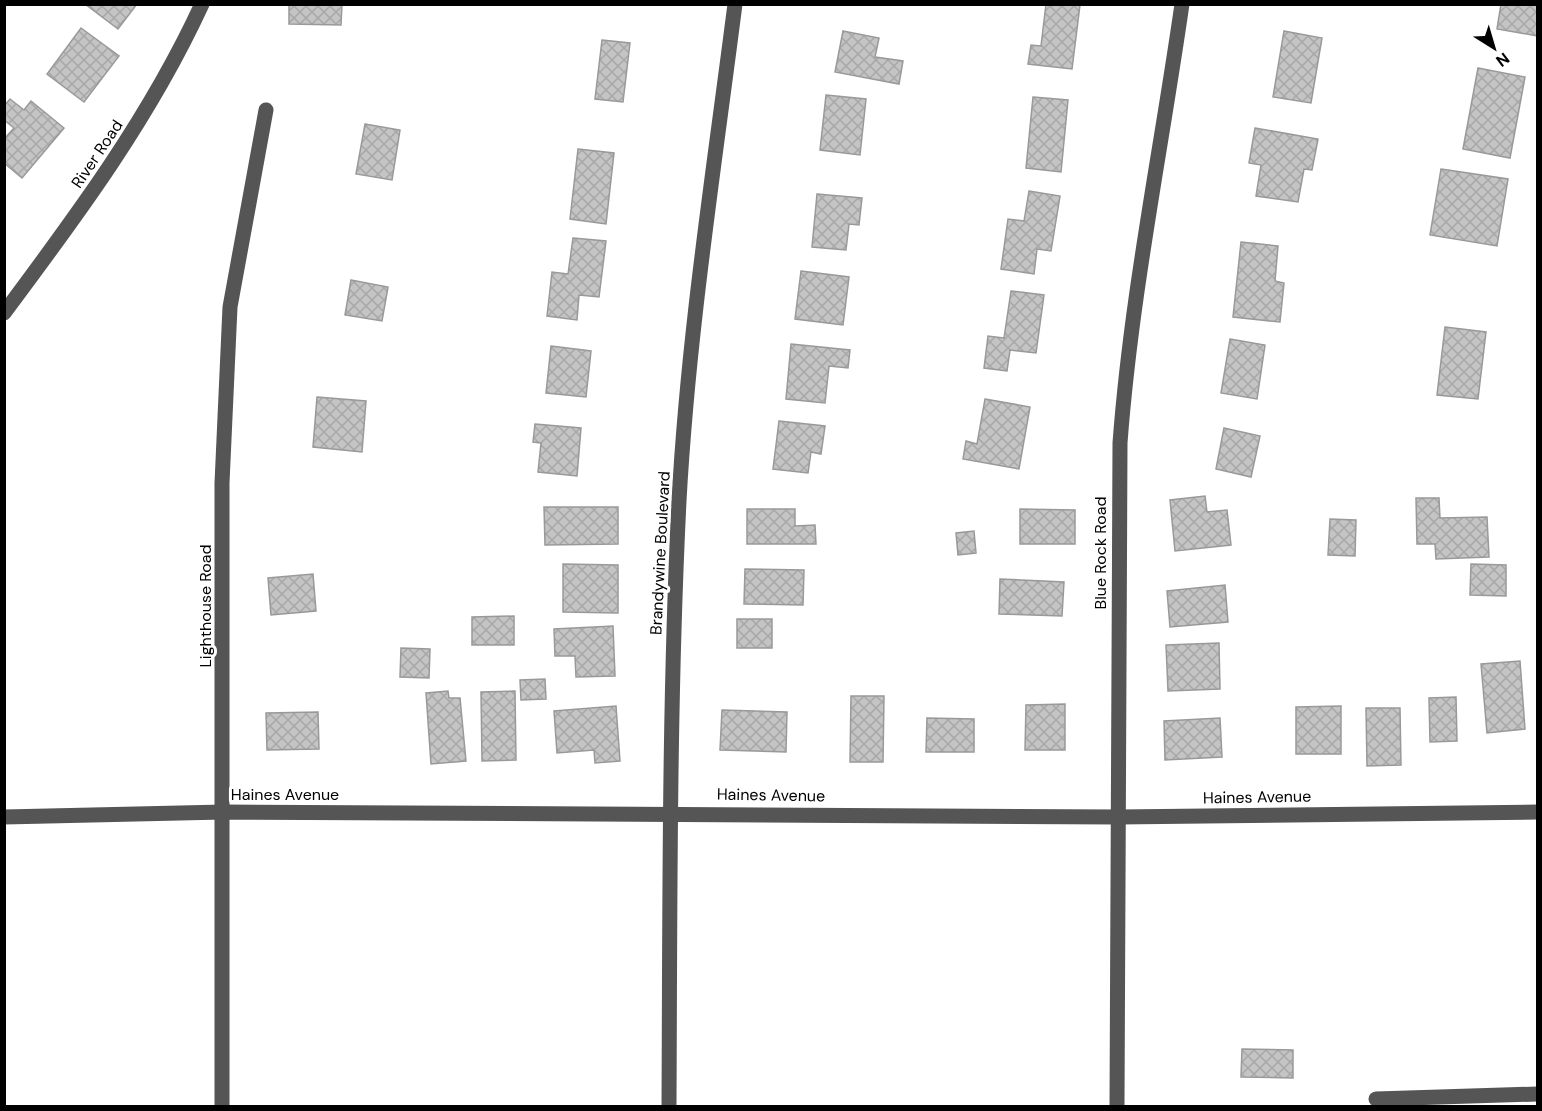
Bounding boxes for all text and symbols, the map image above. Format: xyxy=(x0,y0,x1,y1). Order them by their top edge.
north arrow xyxy=(1464,18,1524,78)
text: N xyxy=(1492,48,1514,71)
street label: River Road xyxy=(67,116,127,192)
street label: Brandywine Boulevard xyxy=(645,471,675,635)
street label: Blue Rock Road xyxy=(1090,497,1111,609)
street label: Lighthouse Road xyxy=(195,544,216,668)
street label: Haines Avenue xyxy=(231,784,339,805)
street label: Haines Avenue xyxy=(717,784,825,806)
street label: Haines Avenue xyxy=(1203,786,1311,808)

